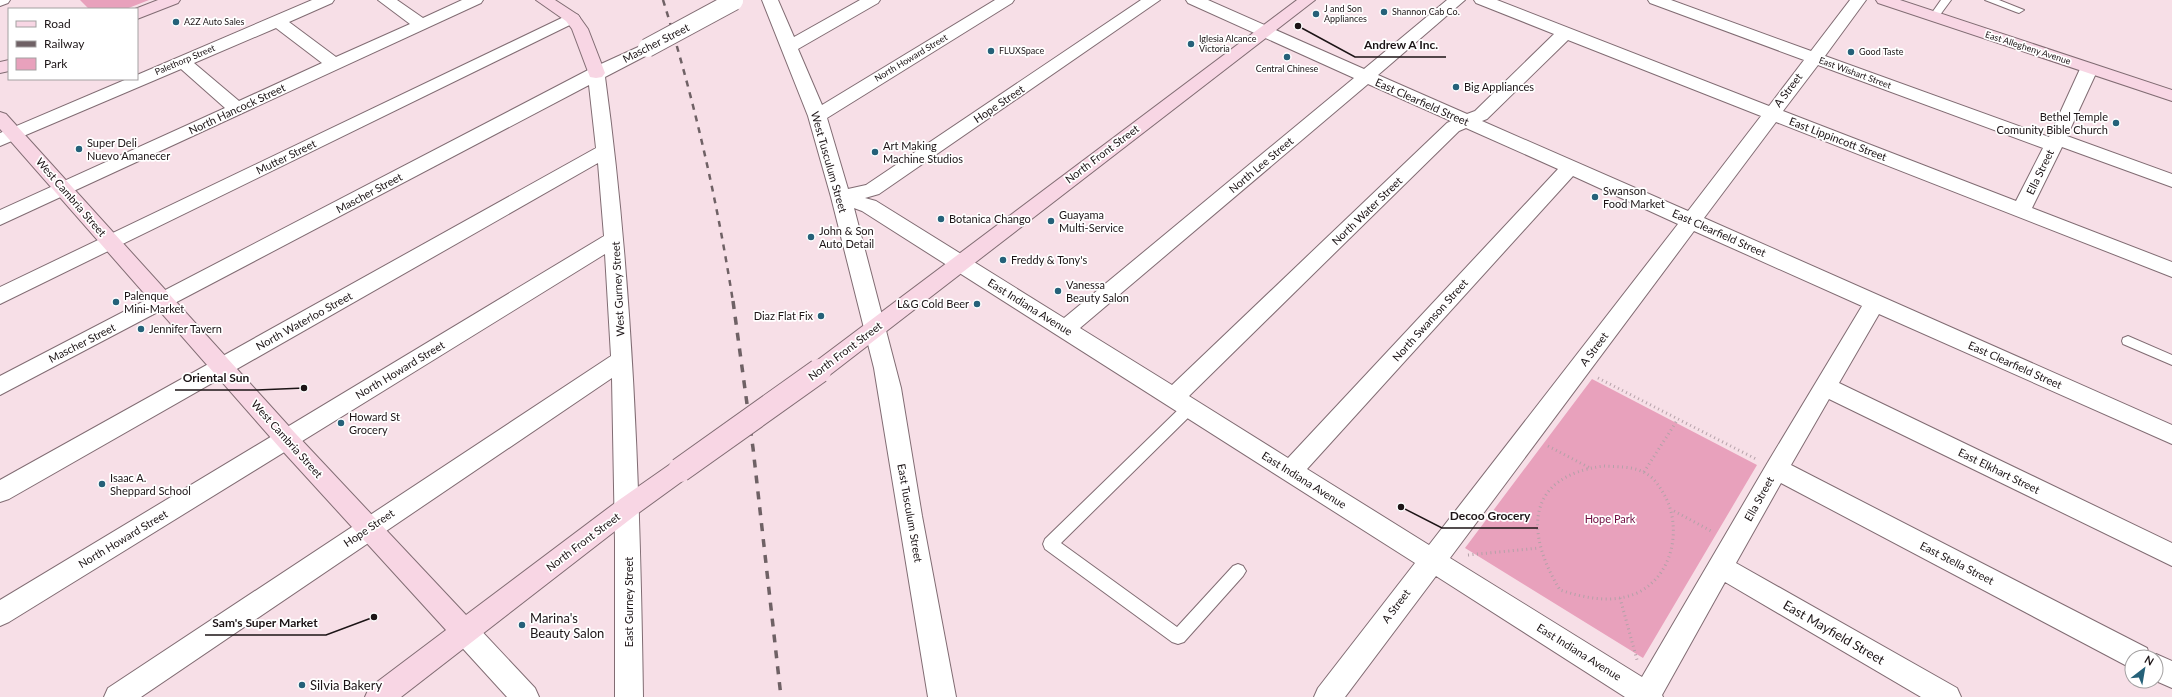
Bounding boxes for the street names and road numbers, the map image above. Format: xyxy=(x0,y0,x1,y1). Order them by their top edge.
street label: Mascher Street xyxy=(620,20,691,65)
street label: East Allegheny Avenue xyxy=(1984,28,2073,67)
street label: North Howard Street xyxy=(872,31,950,84)
street label: Palethorp Street xyxy=(153,42,217,77)
street label: East Wishart Street xyxy=(1817,54,1894,91)
street label: A Street xyxy=(1771,70,1805,109)
street label: East Clearfield Street xyxy=(1373,75,1471,128)
street label: North Hancock Street xyxy=(186,80,287,137)
street label: Hope Street xyxy=(971,82,1027,125)
street label: West Tusculum Street xyxy=(809,110,850,214)
street label: East Lippincott Street xyxy=(1788,114,1889,163)
street label: North Front Street xyxy=(1062,122,1141,186)
street label: North Lee Street xyxy=(1226,134,1296,195)
street label: Mutter Street xyxy=(254,136,318,177)
street label: Ella Street xyxy=(2023,147,2056,197)
street label: West Cambria Street xyxy=(34,155,109,239)
street label: Mascher Street xyxy=(333,170,404,215)
street label: North Water Street xyxy=(1329,174,1405,248)
street label: East Clearfield Street xyxy=(1670,206,1768,259)
street label: West Gurney Street xyxy=(609,241,626,337)
street label: East Indiana Avenue xyxy=(986,275,1075,338)
street label: North Swanson Street xyxy=(1389,276,1470,363)
street label: North Waterloo Street xyxy=(253,289,354,352)
street label: North Front Street xyxy=(805,319,884,383)
street label: Mascher Street xyxy=(46,320,117,365)
street label: A Street xyxy=(1577,329,1611,368)
street label: North Howard Street xyxy=(353,338,447,401)
street label: East Clearfield Street xyxy=(1966,338,2064,391)
street label: West Cambria Street xyxy=(249,397,326,480)
street label: East Elkhart Street xyxy=(1956,445,2042,496)
street label: East Indiana Avenue xyxy=(1260,448,1349,511)
street label: East Tusculum Street xyxy=(895,462,926,563)
street label: Ella Street xyxy=(1741,474,1776,523)
street label: Hope Street xyxy=(341,506,397,549)
street label: North Howard Street xyxy=(76,507,170,570)
street label: North Front Street xyxy=(543,510,622,574)
street label: East Stella Street xyxy=(1918,538,1996,587)
street label: East Gurney Street xyxy=(622,557,635,647)
street label: A Street xyxy=(1379,586,1413,625)
street label: East Mayfield Street xyxy=(1780,596,1888,668)
street label: East Indiana Avenue xyxy=(1535,620,1624,683)

